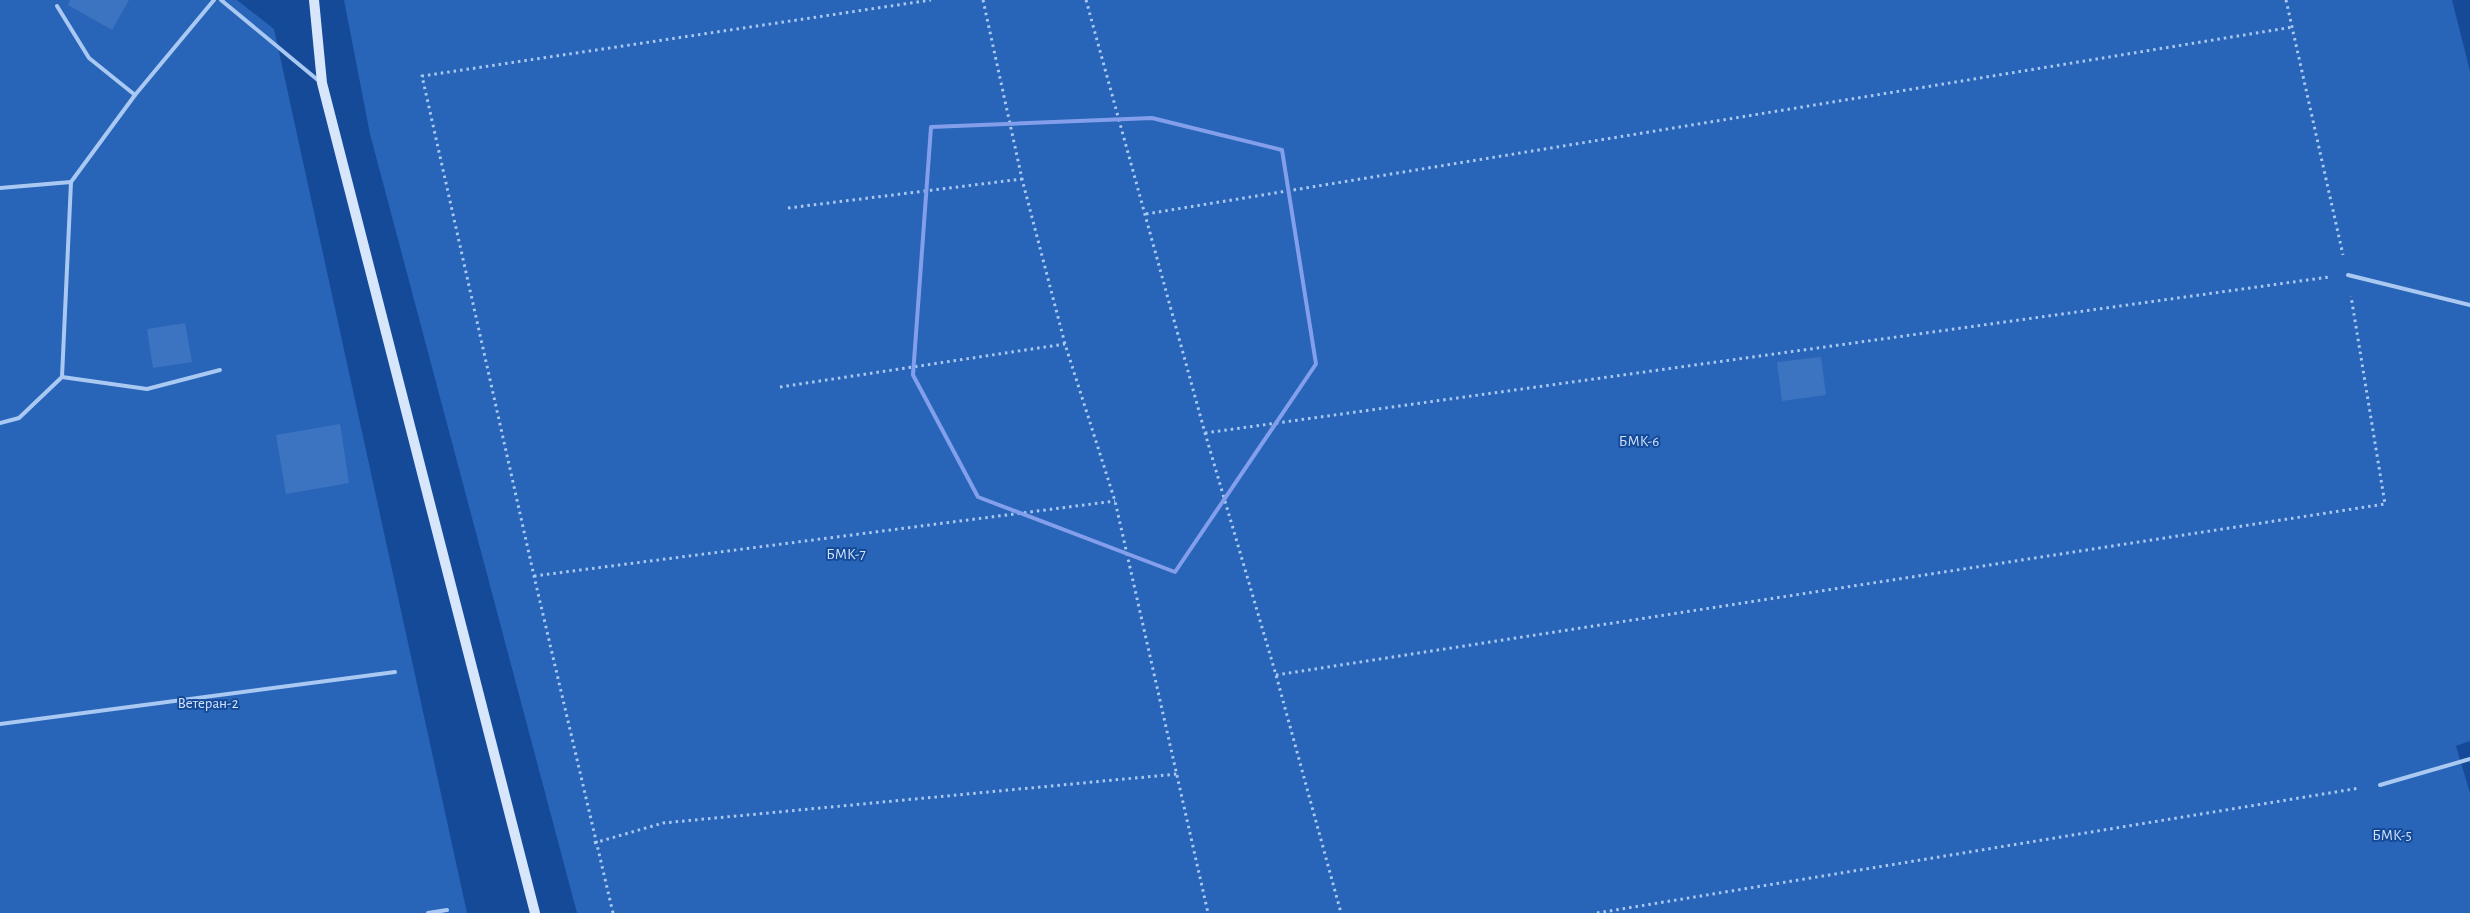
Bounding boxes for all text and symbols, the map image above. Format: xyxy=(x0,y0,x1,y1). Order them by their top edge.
park label: БМК-6 xyxy=(1619,434,1659,449)
park label: БМК-7 xyxy=(826,547,866,562)
park label: Ветеран-2 xyxy=(177,696,239,711)
park label: БМК-5 xyxy=(2372,828,2412,843)

